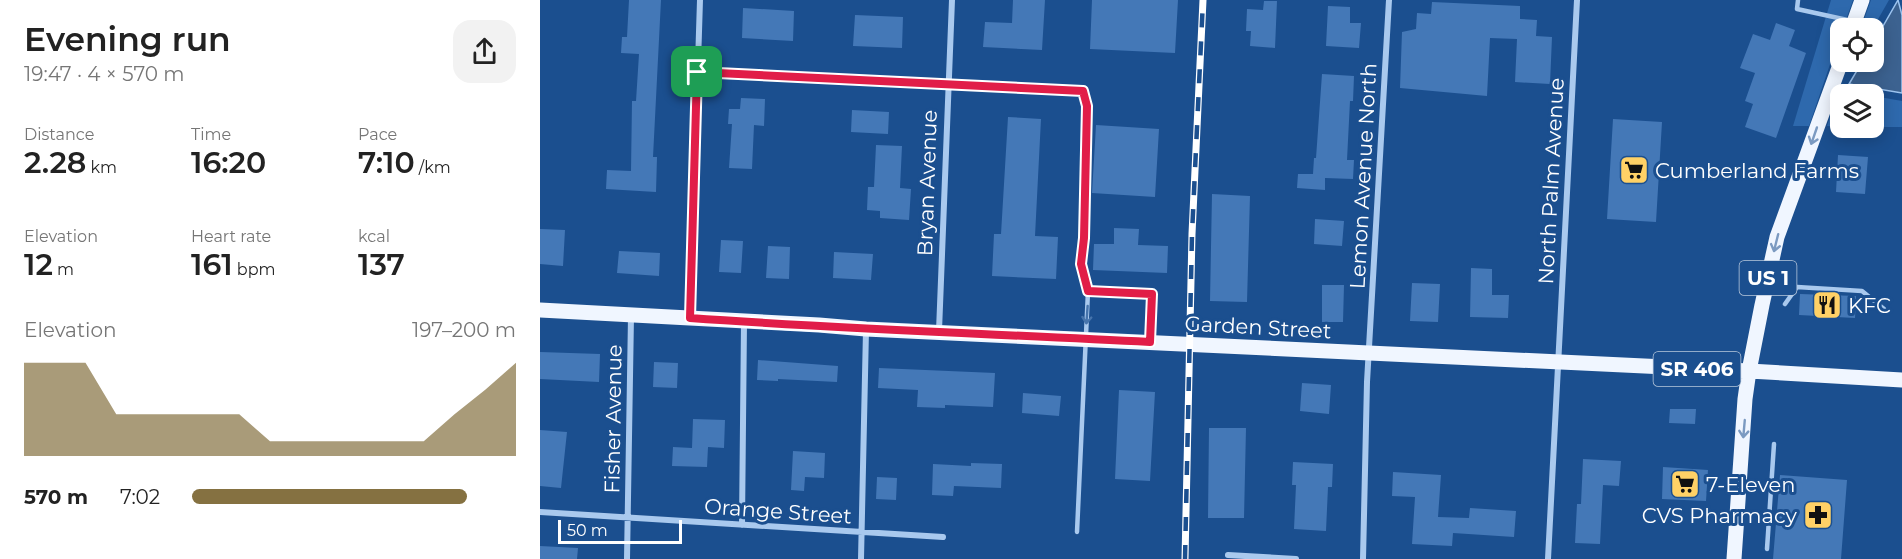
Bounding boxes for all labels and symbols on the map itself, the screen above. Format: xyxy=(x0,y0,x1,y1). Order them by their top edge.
pin xyxy=(671,46,722,97)
street label: Lemon Avenue North xyxy=(1345,62,1381,290)
street label: North Palm Avenue xyxy=(1533,77,1569,285)
street label: Bryan Avenue xyxy=(912,109,942,257)
one-way arrow xyxy=(1808,127,1819,145)
supermarket icon: Cumberland Farms xyxy=(1618,154,1650,186)
place label: Cumberland Farms xyxy=(1655,158,1859,183)
one-way arrow xyxy=(1770,233,1781,252)
road number: US 1 xyxy=(1740,261,1796,295)
restaurant icon: KFC xyxy=(1811,289,1843,321)
place label: KFC xyxy=(1848,293,1891,318)
one-way arrow xyxy=(1081,304,1092,324)
street label: Garden Street xyxy=(1184,311,1332,343)
street label: Fisher Avenue xyxy=(599,344,627,494)
road number: SR 406 xyxy=(1654,352,1740,386)
one-way arrow xyxy=(1738,419,1749,439)
supermarket icon: 7-Eleven xyxy=(1669,468,1701,500)
place label: 7-Eleven xyxy=(1706,472,1795,497)
street label: Orange Street xyxy=(703,493,853,529)
pharmacy icon: CVS Pharmacy xyxy=(1802,499,1834,531)
place label: CVS Pharmacy xyxy=(1642,503,1798,528)
scale bar xyxy=(558,517,682,544)

